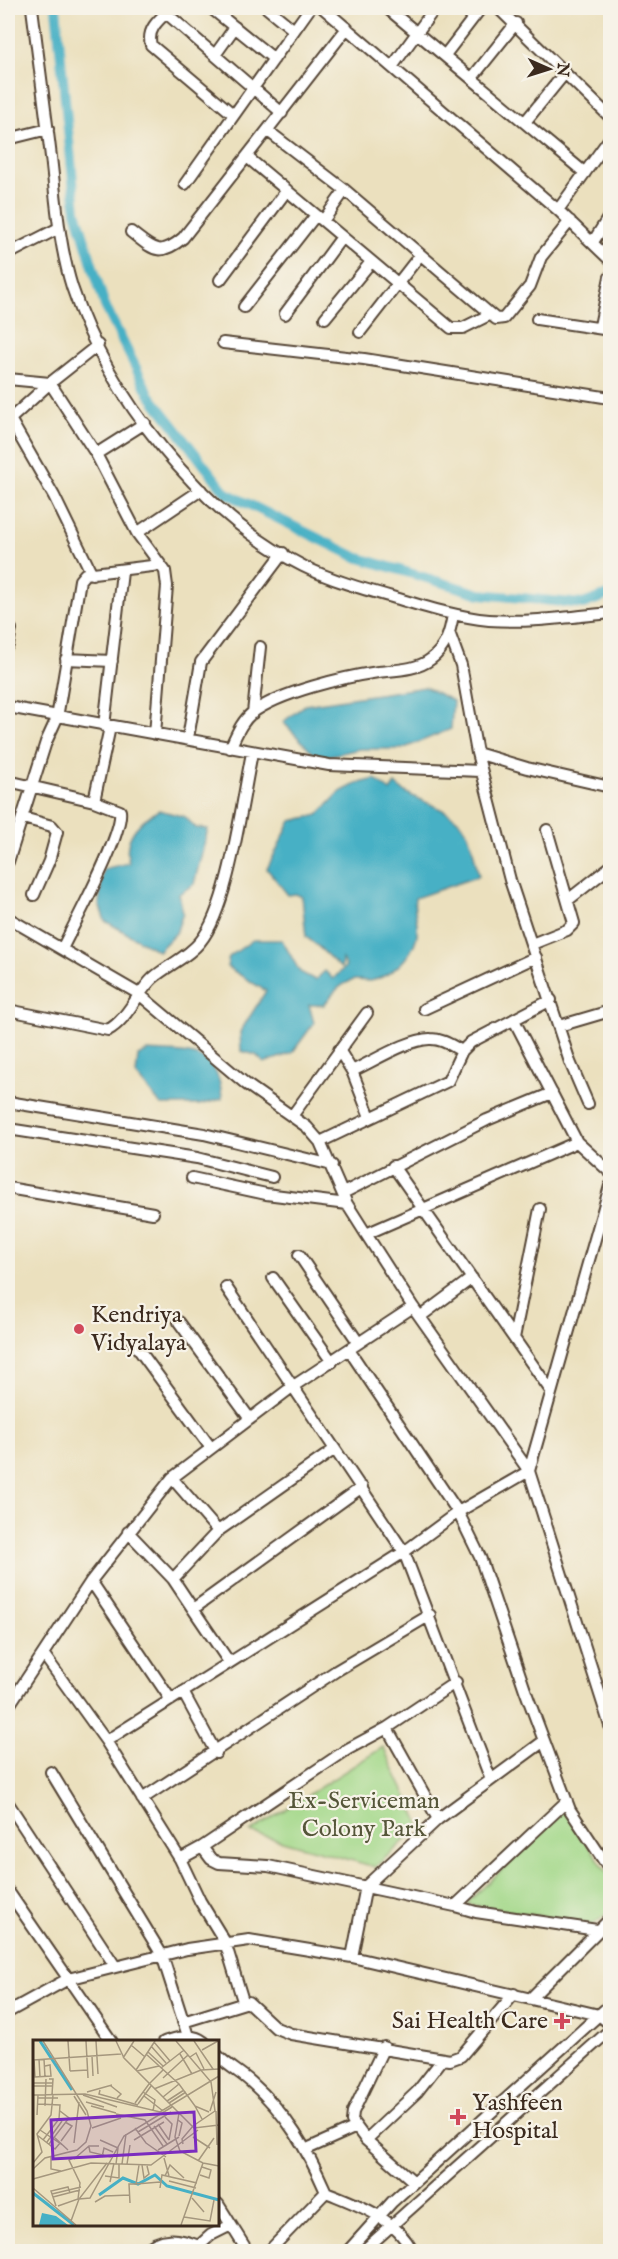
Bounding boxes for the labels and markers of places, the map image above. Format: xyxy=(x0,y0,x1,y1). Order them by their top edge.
place label: Kendriya Vidyalaya xyxy=(90,1300,187,1359)
marker: Kendriya Vidyalaya xyxy=(72,1322,86,1336)
place label: Sai Health Care xyxy=(392,2006,548,2037)
marker: Sai Health Care xyxy=(553,2012,571,2030)
place label: Yashfeen Hospital xyxy=(472,2088,563,2147)
marker: Yashfeen Hospital xyxy=(449,2108,467,2126)

